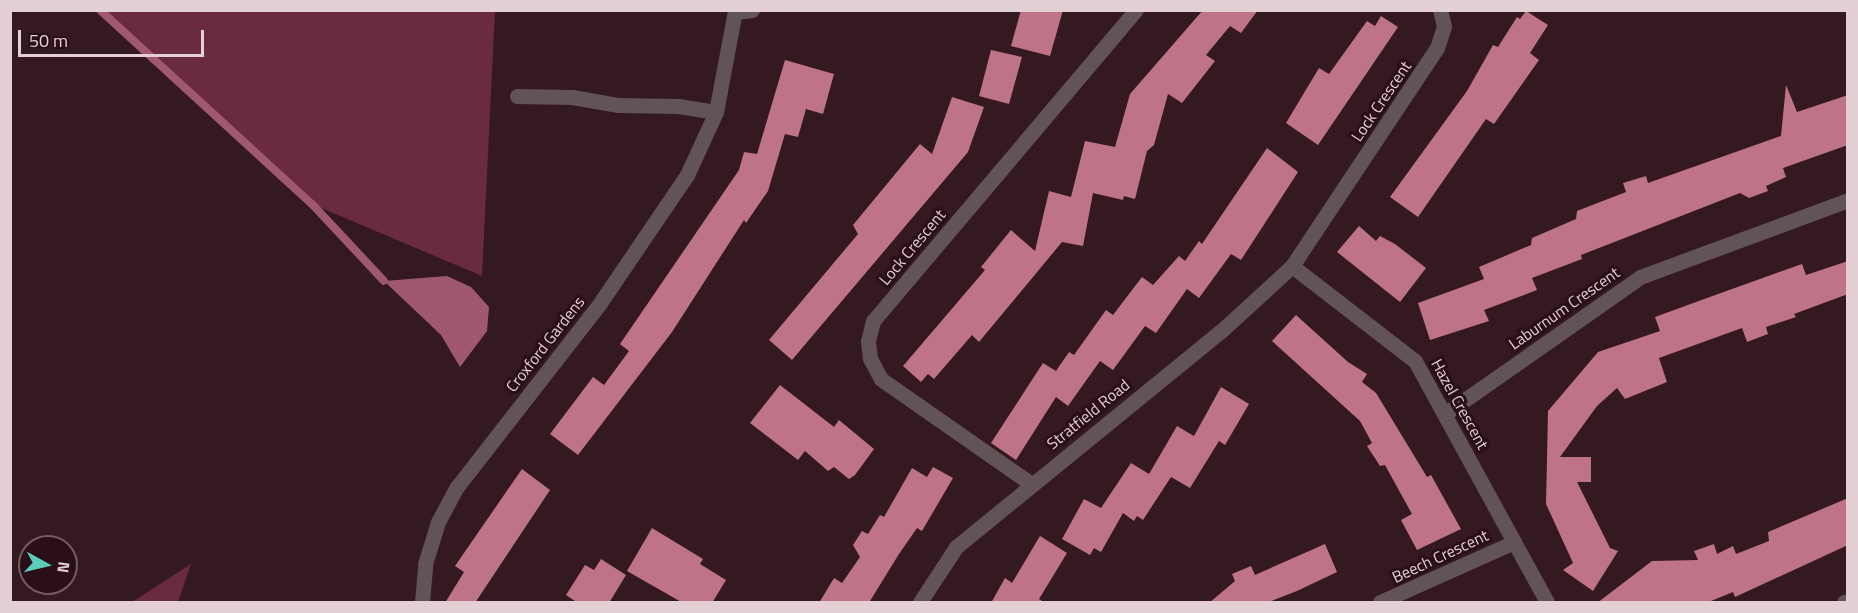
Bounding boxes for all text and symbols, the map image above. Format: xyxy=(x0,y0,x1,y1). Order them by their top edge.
scale bar xyxy=(21,18,207,56)
text: 50 m xyxy=(29,27,68,54)
street label: Lock Crescent xyxy=(1347,57,1415,145)
street label: Lock Crescent xyxy=(875,205,949,289)
street label: Laburnum Crescent xyxy=(1505,263,1623,353)
street label: Croxford Gardens xyxy=(502,292,588,396)
street label: Hazel Crescent xyxy=(1427,356,1493,452)
street label: Stratfield Road xyxy=(1043,375,1133,453)
street label: Beech Crescent xyxy=(1389,525,1491,587)
north arrow xyxy=(18,535,78,595)
text: N xyxy=(51,560,76,574)

